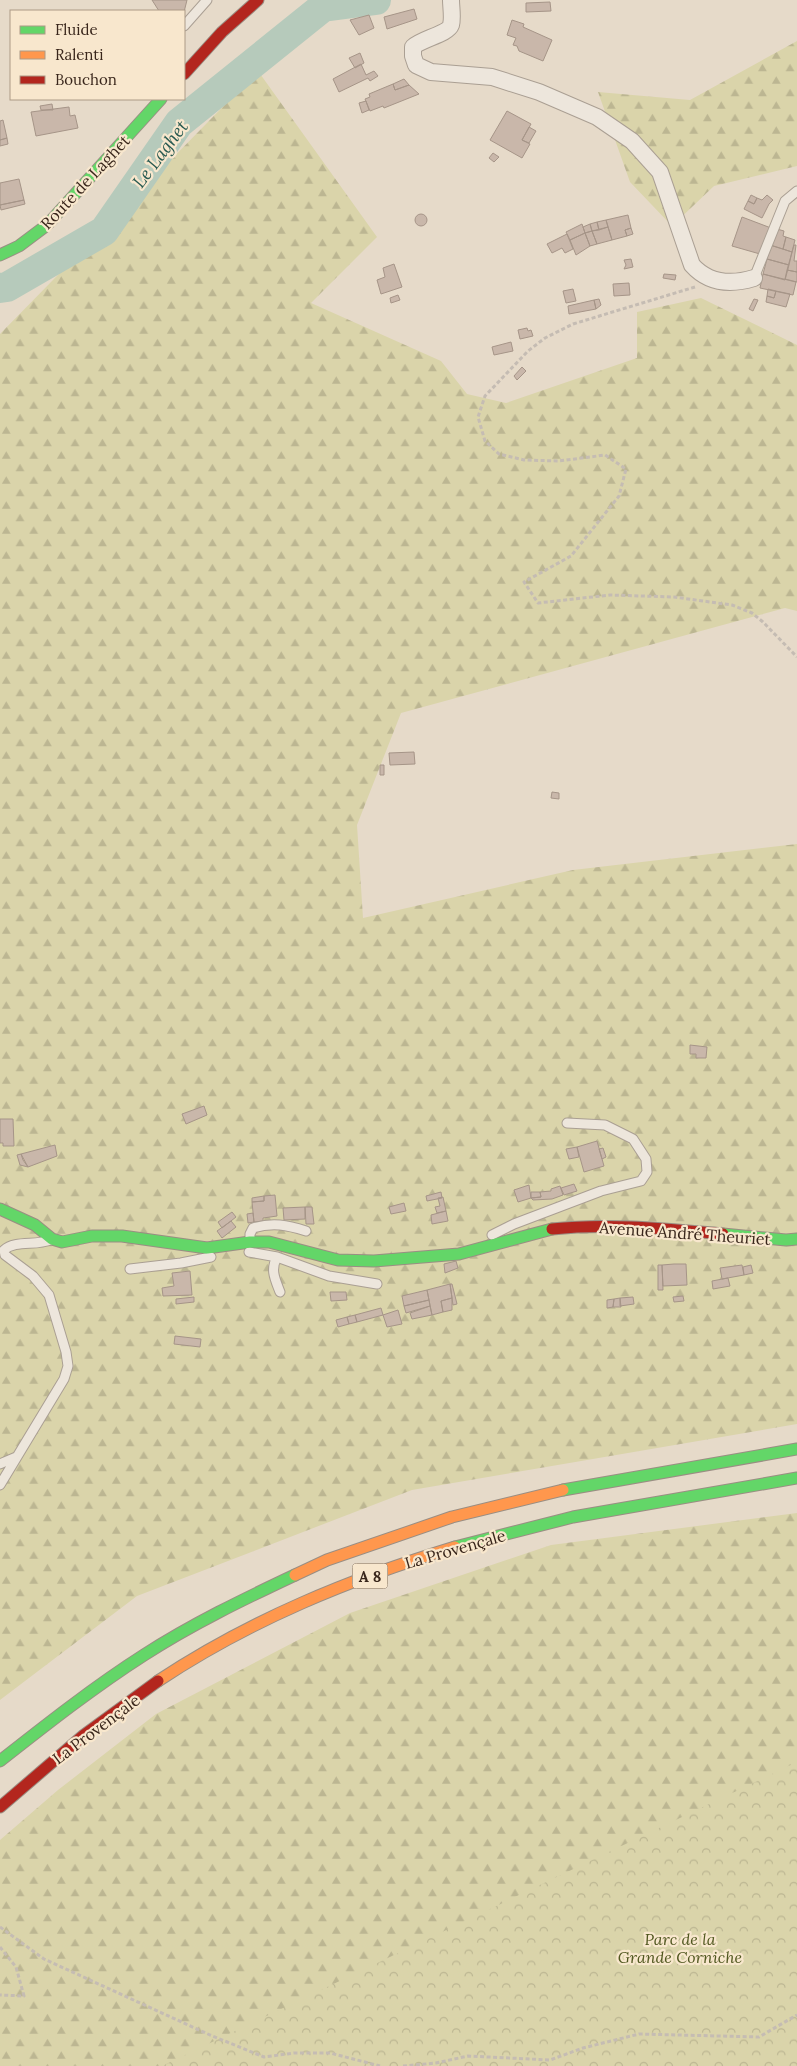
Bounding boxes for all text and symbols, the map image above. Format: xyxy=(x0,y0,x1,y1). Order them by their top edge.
legend xyxy=(10,10,185,100)
text: Fluide xyxy=(55,20,98,39)
text: Ralenti xyxy=(55,45,103,64)
text: Bouchon xyxy=(55,70,117,89)
water label: Le Laghet xyxy=(127,115,193,192)
street label: Route de Laghet xyxy=(36,130,134,233)
street label: Avenue André Theuriet xyxy=(598,1217,772,1249)
street label: La Provençale xyxy=(402,1525,508,1573)
road number: A 8 xyxy=(352,1564,388,1588)
street label: La Provençale xyxy=(48,1690,144,1768)
park label: Parc de la Grande Corniche xyxy=(618,1929,743,1967)

